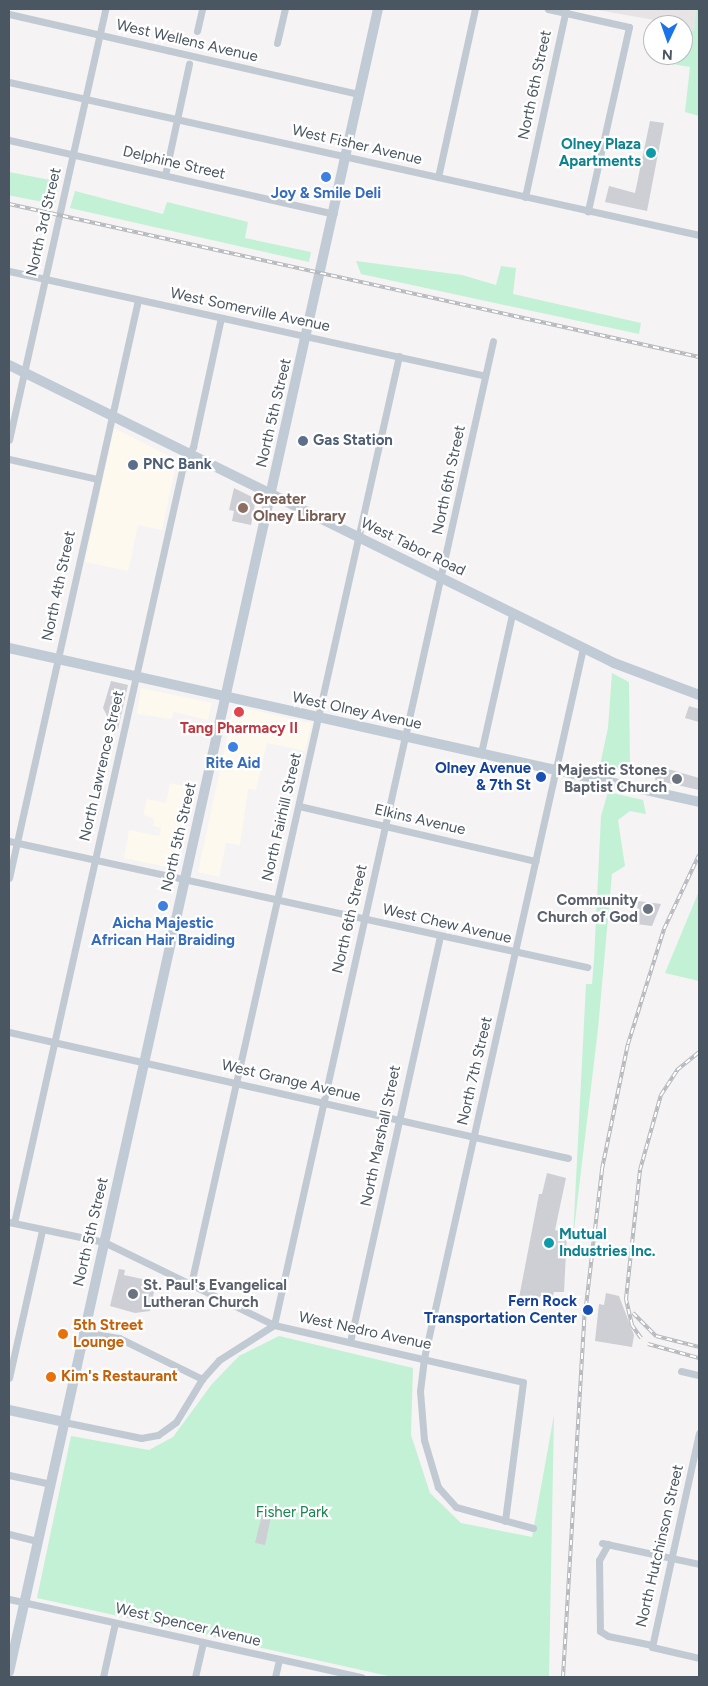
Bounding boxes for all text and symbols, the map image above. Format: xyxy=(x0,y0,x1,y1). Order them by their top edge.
north arrow xyxy=(643,15,693,65)
street label: West Wellens Avenue xyxy=(114,16,260,66)
street label: North 6th Street xyxy=(515,29,555,141)
text: N xyxy=(661,46,673,63)
street label: West Fisher Avenue xyxy=(290,121,424,169)
place label: Olney Plaza Apartments xyxy=(559,135,641,170)
street label: Delphine Street xyxy=(121,142,227,184)
marker: Olney Plaza Apartments xyxy=(645,147,657,159)
street label: North 3rd Street xyxy=(23,166,65,278)
marker: Joy & Smile Deli xyxy=(320,171,332,183)
place label: Joy & Smile Deli xyxy=(271,185,381,203)
street label: West Somerville Avenue xyxy=(169,284,331,336)
street label: North 5th Street xyxy=(253,357,295,469)
street label: North 6th Street xyxy=(429,424,469,536)
place label: Gas Station xyxy=(313,432,393,450)
marker: Gas Station xyxy=(297,435,309,447)
place label: PNC Bank xyxy=(143,456,212,474)
marker: PNC Bank xyxy=(127,459,139,471)
place label: Greater Olney Library xyxy=(253,490,346,525)
marker: Greater Olney Library xyxy=(237,502,249,514)
street label: West Tabor Road xyxy=(358,514,468,580)
street label: North 4th Street xyxy=(39,529,79,643)
street label: West Olney Avenue xyxy=(291,688,423,734)
street label: North Lawrence Street xyxy=(76,689,128,843)
marker: Tang Pharmacy II xyxy=(233,706,245,718)
place label: Tang Pharmacy II xyxy=(180,720,298,738)
marker: Rite Aid xyxy=(227,741,239,753)
street label: North Fairhill Street xyxy=(258,751,306,883)
place label: Rite Aid xyxy=(206,755,260,773)
place label: Olney Avenue & 7th St xyxy=(435,759,531,794)
place label: Majestic Stones Baptist Church xyxy=(557,761,667,796)
marker: Olney Avenue & 7th St xyxy=(535,771,547,783)
marker: Majestic Stones Baptist Church xyxy=(671,773,683,785)
street label: North 5th Street xyxy=(158,781,200,893)
street label: Elkins Avenue xyxy=(373,801,467,839)
street label: North 6th Street xyxy=(329,863,371,975)
place label: Community Church of God xyxy=(537,891,638,926)
marker: Aicha Majestic African Hair Braiding xyxy=(157,900,169,912)
street label: West Chew Avenue xyxy=(381,900,513,948)
marker: Community Church of God xyxy=(642,903,654,915)
place label: Aicha Majestic African Hair Braiding xyxy=(91,914,235,949)
street label: North 7th Street xyxy=(454,1015,496,1127)
street label: West Grange Avenue xyxy=(220,1056,362,1106)
street label: North Marshall Street xyxy=(357,1064,405,1208)
street label: North 5th Street xyxy=(70,1176,112,1288)
place label: Mutual Industries Inc. xyxy=(559,1225,656,1260)
marker: Mutual Industries Inc. xyxy=(543,1237,555,1249)
place label: St. Paul's Evangelical Lutheran Church xyxy=(143,1276,287,1311)
marker: St. Paul's Evangelical Lutheran Church xyxy=(127,1288,139,1300)
place label: Fern Rock Transportation Center xyxy=(424,1292,577,1327)
marker: Fern Rock Transportation Center xyxy=(581,1303,595,1317)
street label: West Nedro Avenue xyxy=(297,1308,433,1354)
place label: 5th Street Lounge xyxy=(73,1316,143,1351)
marker: 5th Street Lounge xyxy=(57,1328,69,1340)
place label: Kim's Restaurant xyxy=(61,1368,178,1386)
marker: Kim's Restaurant xyxy=(45,1371,57,1383)
street label: North Hutchinson Street xyxy=(633,1463,687,1629)
park label: Fisher Park xyxy=(256,1504,328,1522)
street label: West Spencer Avenue xyxy=(113,1599,263,1651)

